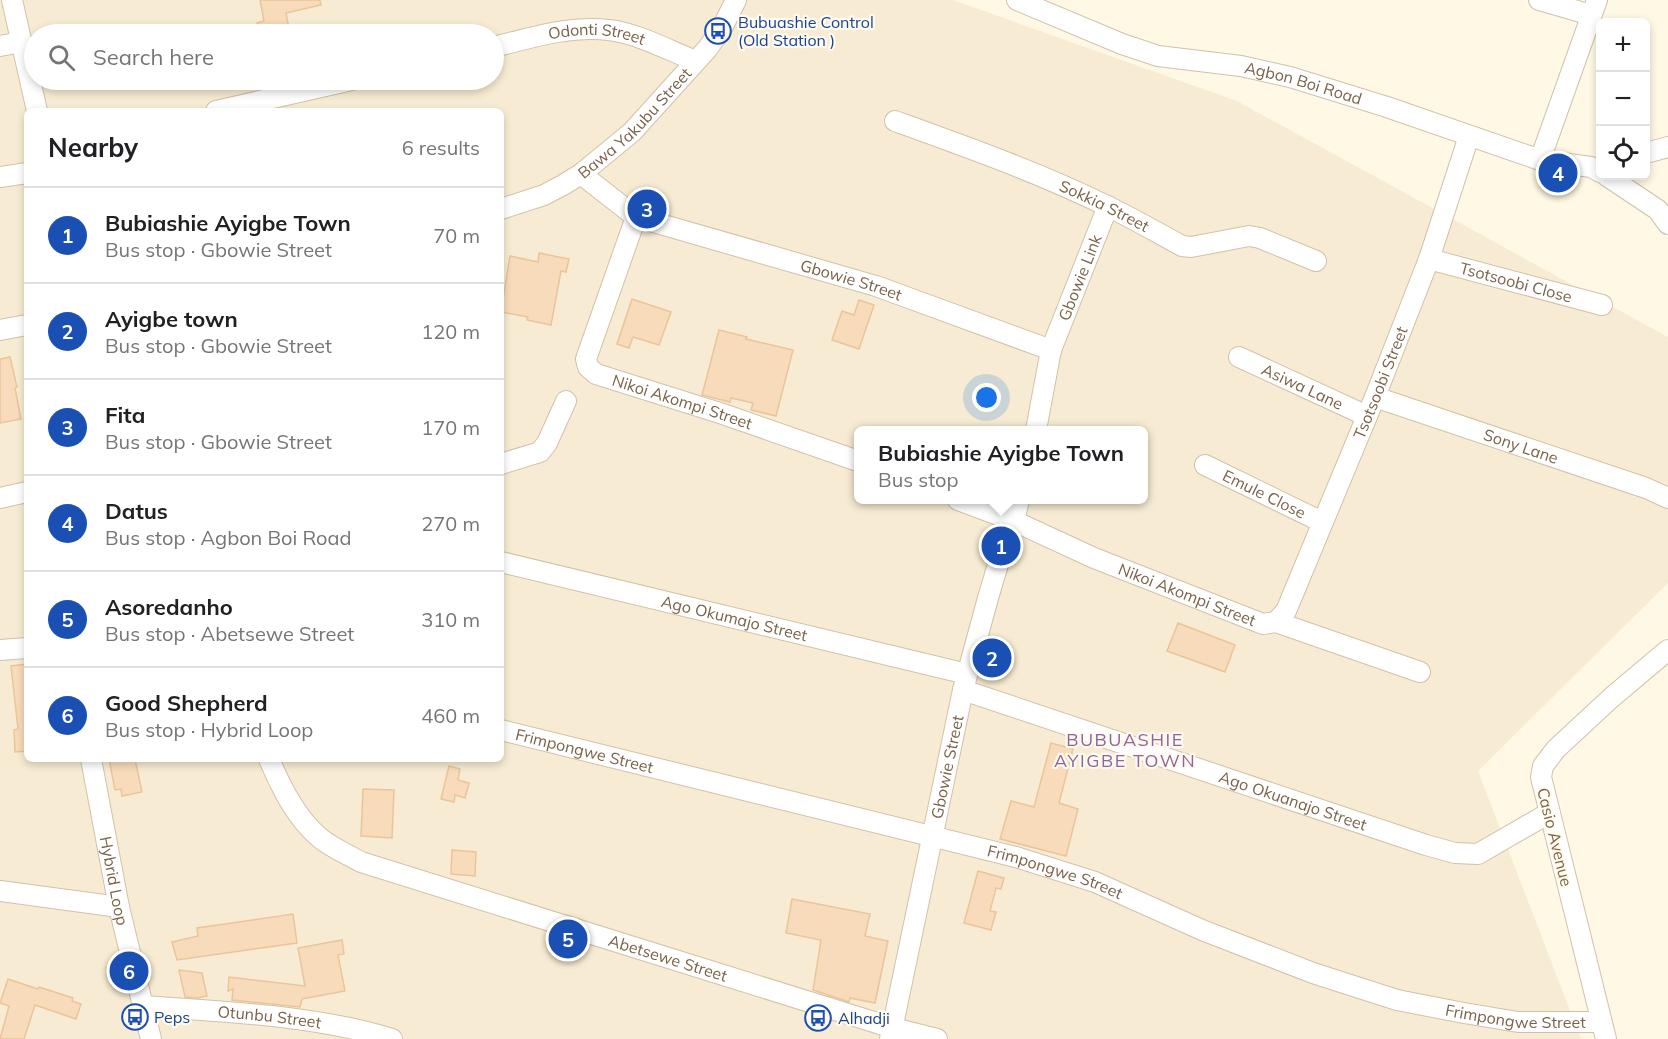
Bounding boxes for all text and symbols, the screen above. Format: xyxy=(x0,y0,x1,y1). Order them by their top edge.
place label: Bubuashie Control (Old Station ) xyxy=(738,12,874,50)
bus stop icon: Bubuashie Control (Old Station ) xyxy=(703,16,733,46)
map controls xyxy=(1596,18,1650,180)
button: + xyxy=(1596,18,1650,72)
street label: Odonti Street xyxy=(546,19,649,49)
search box xyxy=(24,24,504,90)
icon: search xyxy=(45,41,78,74)
text: Search here xyxy=(93,43,214,71)
street label: Agbon Boi Road xyxy=(1243,57,1364,109)
street label: Bawa Yakubu Street xyxy=(574,63,696,183)
button: − xyxy=(1596,72,1650,126)
button: locate xyxy=(1596,126,1650,180)
text: Nearby xyxy=(48,131,138,164)
text: 6 results xyxy=(402,135,480,160)
pin: 4 xyxy=(1538,150,1578,195)
street label: Sokkia Street xyxy=(1056,175,1153,236)
pin: 3 xyxy=(628,186,666,232)
text: Bubiashie Ayigbe Town xyxy=(105,209,351,237)
text: 1 xyxy=(62,223,74,248)
text: 70 m xyxy=(433,223,480,248)
street label: Gbowie Link xyxy=(1054,231,1106,324)
text: Bus stop · Gbowie Street xyxy=(105,237,332,262)
street label: Gbowie Street xyxy=(798,255,905,305)
street label: Tsotsoobi Close xyxy=(1458,258,1574,307)
text: Ayigbe town xyxy=(105,305,238,333)
text: 2 xyxy=(62,319,74,344)
text: 120 m xyxy=(421,319,480,344)
street label: Tsotsoobi Street xyxy=(1349,323,1412,442)
text: Bus stop · Gbowie Street xyxy=(105,333,332,358)
street label: Asiwa Lane xyxy=(1259,359,1346,414)
street label: Nikoi Akompi Street xyxy=(610,370,755,434)
your location xyxy=(972,383,1001,412)
text: Fita xyxy=(105,401,145,429)
text: 3 xyxy=(62,415,74,440)
text: 170 m xyxy=(421,415,480,440)
street label: Sony Lane xyxy=(1481,424,1561,468)
popup xyxy=(854,426,1148,504)
text: Bus stop · Gbowie Street xyxy=(105,429,332,454)
text: Bubiashie Ayigbe Town xyxy=(878,439,1124,467)
street label: Emule Close xyxy=(1219,465,1309,523)
text: Bus stop xyxy=(878,467,959,492)
text: Datus xyxy=(105,497,168,525)
text: 4 xyxy=(62,511,74,536)
text: 270 m xyxy=(421,511,480,536)
pin: 1 xyxy=(982,524,1020,568)
text: Bus stop · Agbon Boi Road xyxy=(105,525,352,550)
street label: Nikoi Akompi Street xyxy=(1116,559,1259,630)
street label: Ago Okumajo Street xyxy=(659,591,810,645)
text: Asoredanho xyxy=(105,593,233,621)
text: 5 xyxy=(62,607,74,632)
text: 310 m xyxy=(421,607,480,632)
text: Bus stop · Abetsewe Street xyxy=(105,621,354,646)
pin: 2 xyxy=(972,636,1012,680)
text: Good Shepherd xyxy=(105,689,268,717)
text: 6 xyxy=(62,703,74,728)
text: 460 m xyxy=(421,703,480,728)
street label: Gbowie Street xyxy=(926,713,968,820)
text: Bus stop · Hybrid Loop xyxy=(105,717,313,742)
street label: Frimpongwe Street xyxy=(513,724,656,777)
district label: BUBUASHIE AYIGBE TOWN xyxy=(1054,728,1196,772)
street label: Ago Okuanajo Street xyxy=(1217,766,1370,835)
street label: Casio Avenue xyxy=(1533,786,1577,888)
street label: Hybrid Loop xyxy=(96,835,133,927)
street label: Frimpongwe Street xyxy=(985,840,1126,903)
pin: 5 xyxy=(548,916,588,962)
street label: Abetsewe Street xyxy=(606,930,730,986)
pin: 6 xyxy=(110,948,148,994)
street label: Frimpongwe Street xyxy=(1444,1000,1586,1032)
street label: Otunbu Street xyxy=(217,1001,323,1033)
bus stop icon: Peps xyxy=(120,1002,150,1032)
bus stop icon: Alhadji xyxy=(803,1003,833,1033)
place label: Peps xyxy=(154,1007,190,1027)
place label: Alhadji xyxy=(838,1008,890,1028)

